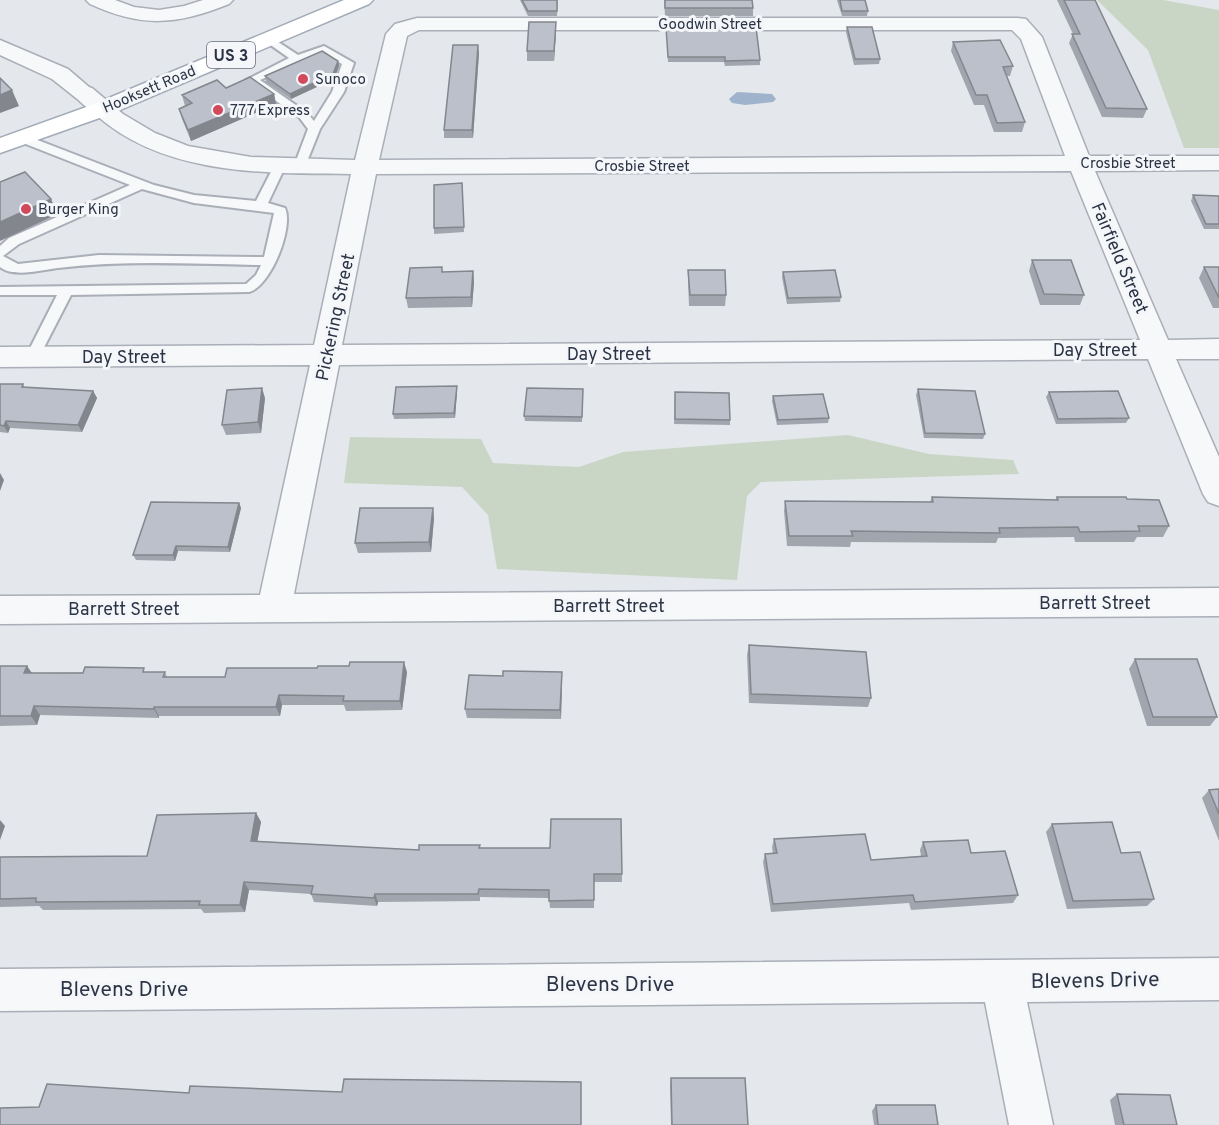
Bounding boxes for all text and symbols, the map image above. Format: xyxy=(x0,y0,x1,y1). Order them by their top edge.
street label: Goodwin Street xyxy=(658,16,762,35)
road number: US 3 xyxy=(207,42,255,68)
street label: Hooksett Road xyxy=(100,62,199,119)
place label: Sunoco xyxy=(315,71,366,90)
marker: Sunoco xyxy=(296,72,310,86)
place label: 777 Express xyxy=(230,102,310,121)
marker: 777 Express xyxy=(211,103,225,117)
street label: Crosbie Street xyxy=(1080,155,1176,174)
street label: Crosbie Street xyxy=(594,158,690,177)
street label: Fairfield Street xyxy=(1085,199,1152,318)
place label: Burger King xyxy=(38,201,119,220)
marker: Burger King xyxy=(19,202,33,216)
street label: Pickering Street xyxy=(312,252,361,383)
street label: Day Street xyxy=(1053,340,1137,363)
street label: Day Street xyxy=(567,344,651,367)
street label: Day Street xyxy=(82,347,166,370)
street label: Barrett Street xyxy=(1039,593,1151,616)
street label: Barrett Street xyxy=(553,596,665,619)
street label: Barrett Street xyxy=(68,599,180,622)
street label: Blevens Drive xyxy=(1030,967,1160,996)
street label: Blevens Drive xyxy=(546,972,674,999)
street label: Blevens Drive xyxy=(60,977,188,1004)

